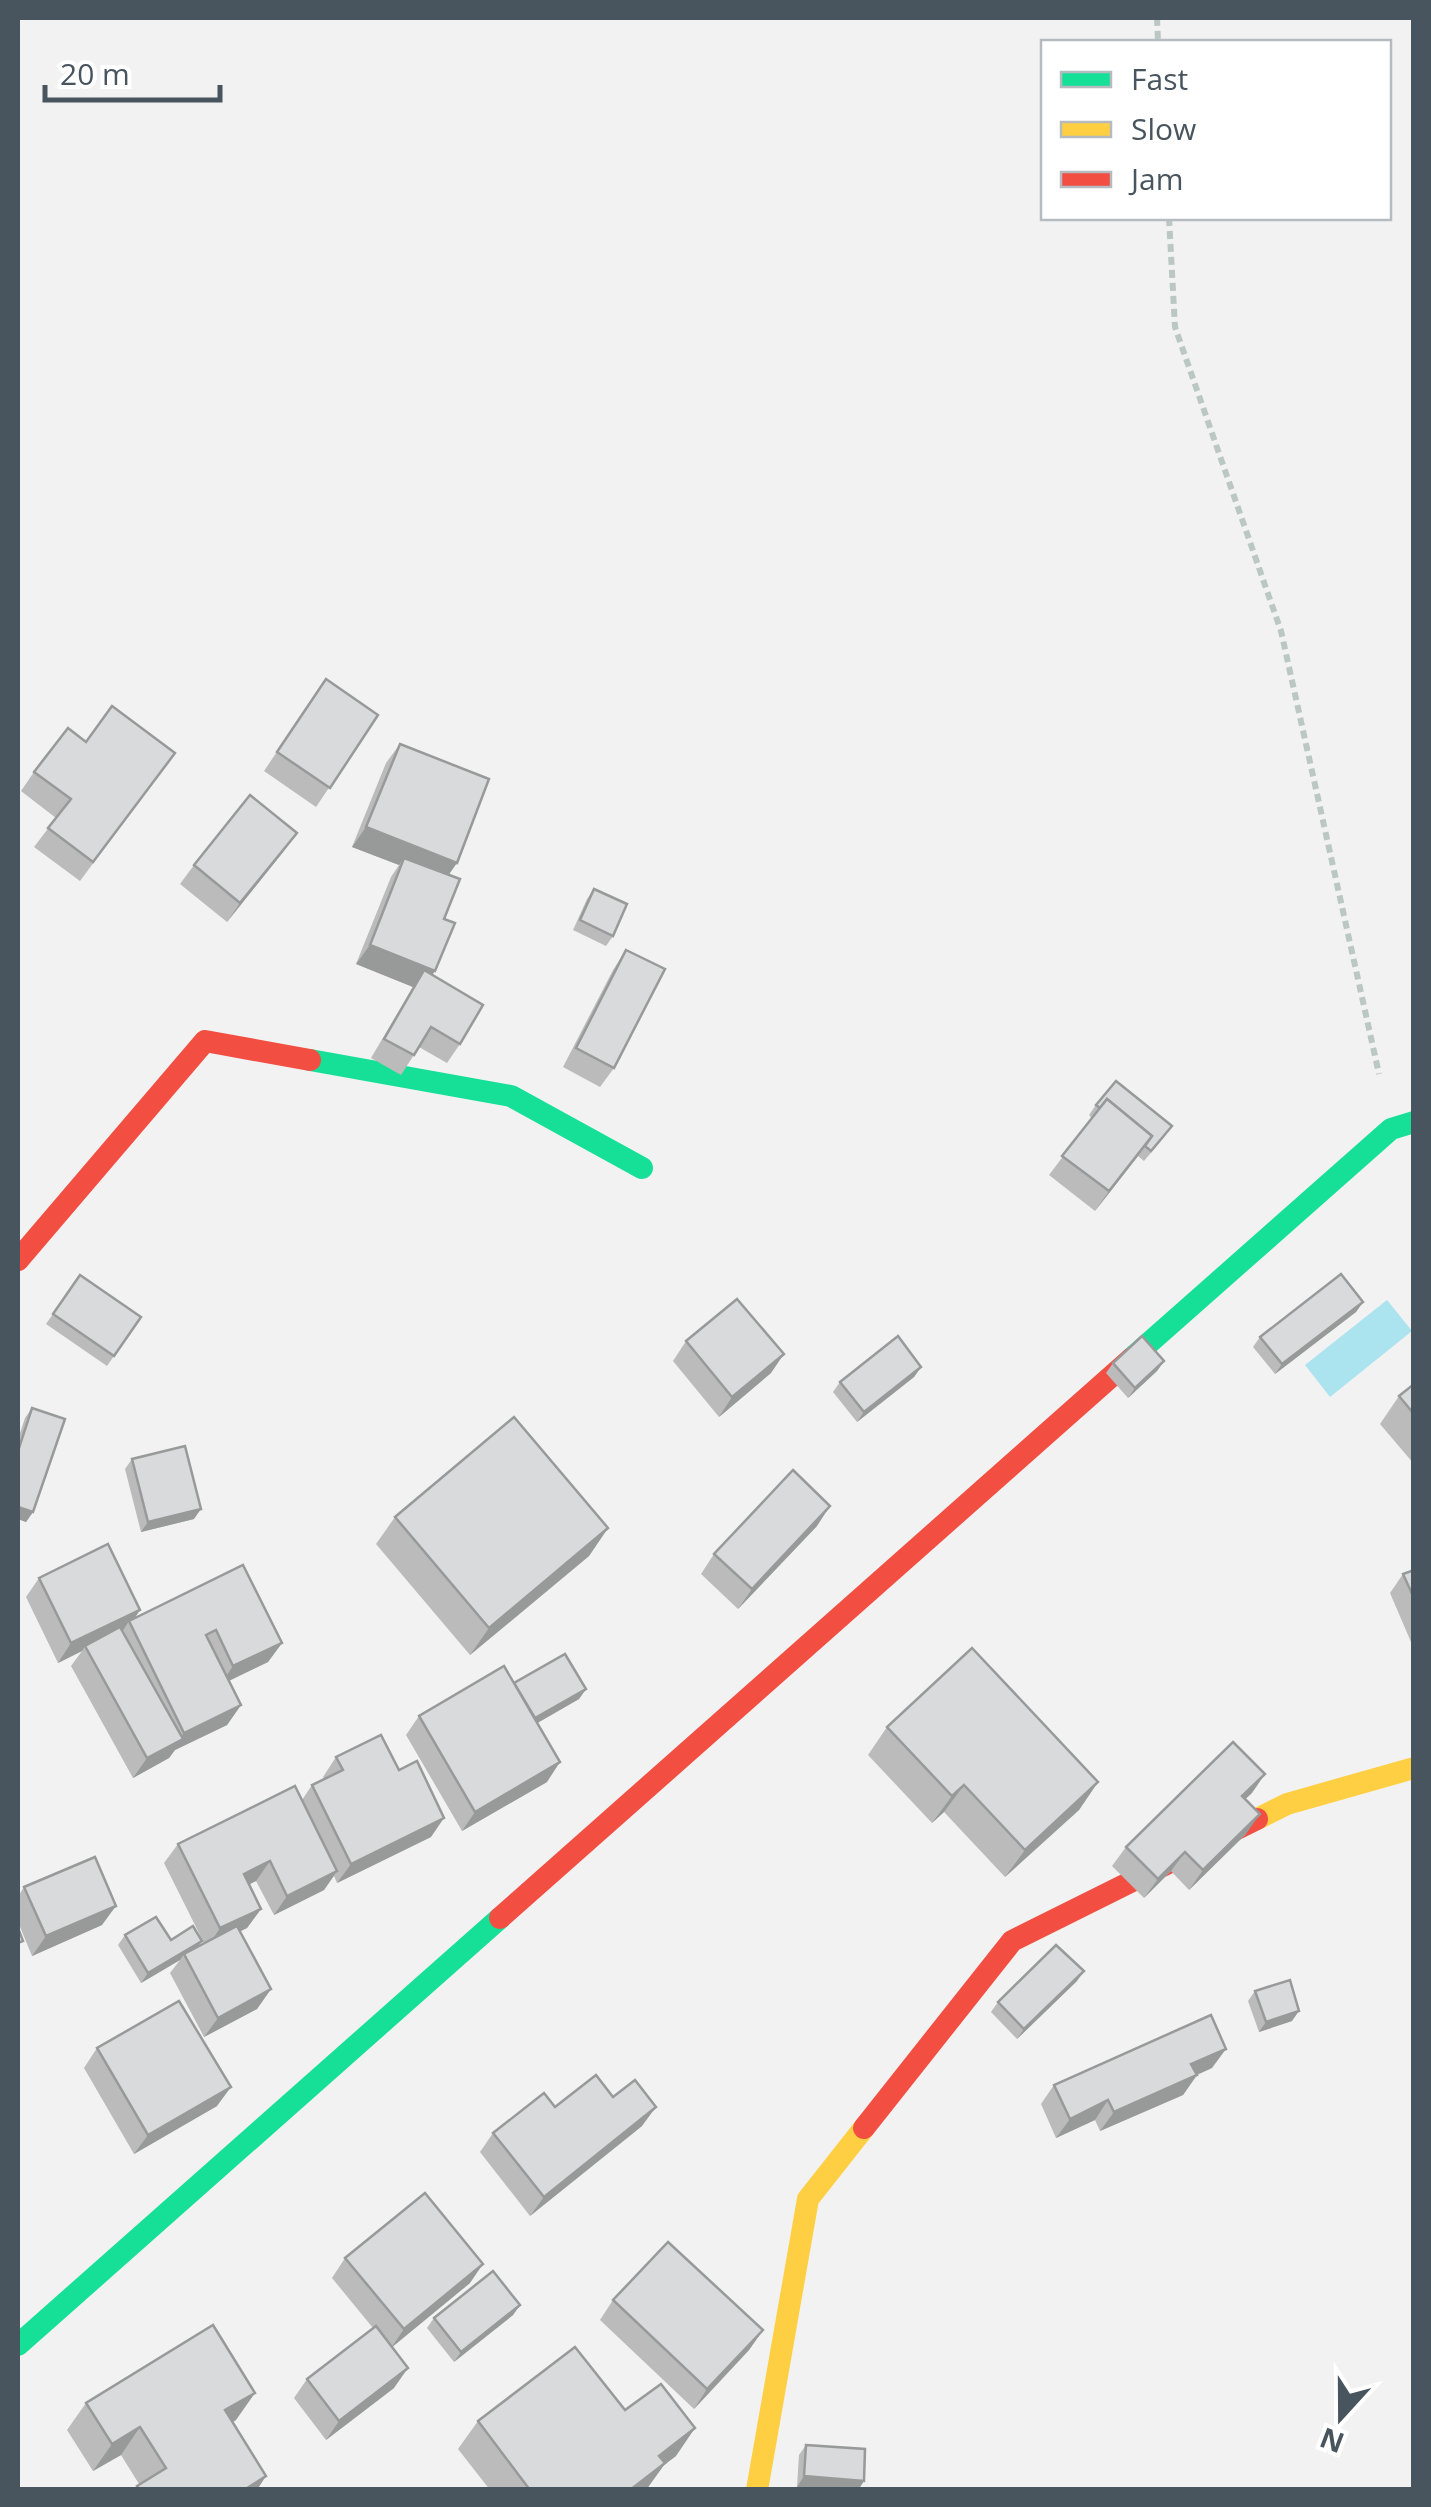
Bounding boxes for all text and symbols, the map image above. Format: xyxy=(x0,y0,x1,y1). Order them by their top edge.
scale bar xyxy=(45,40,220,102)
legend xyxy=(1041,40,1391,220)
text: 20 m xyxy=(60,53,130,94)
text: Fast xyxy=(1131,58,1188,99)
text: Slow xyxy=(1131,108,1196,149)
text: Jam xyxy=(1128,158,1184,199)
north arrow xyxy=(1291,2367,1391,2467)
text: N xyxy=(1314,2419,1349,2463)

